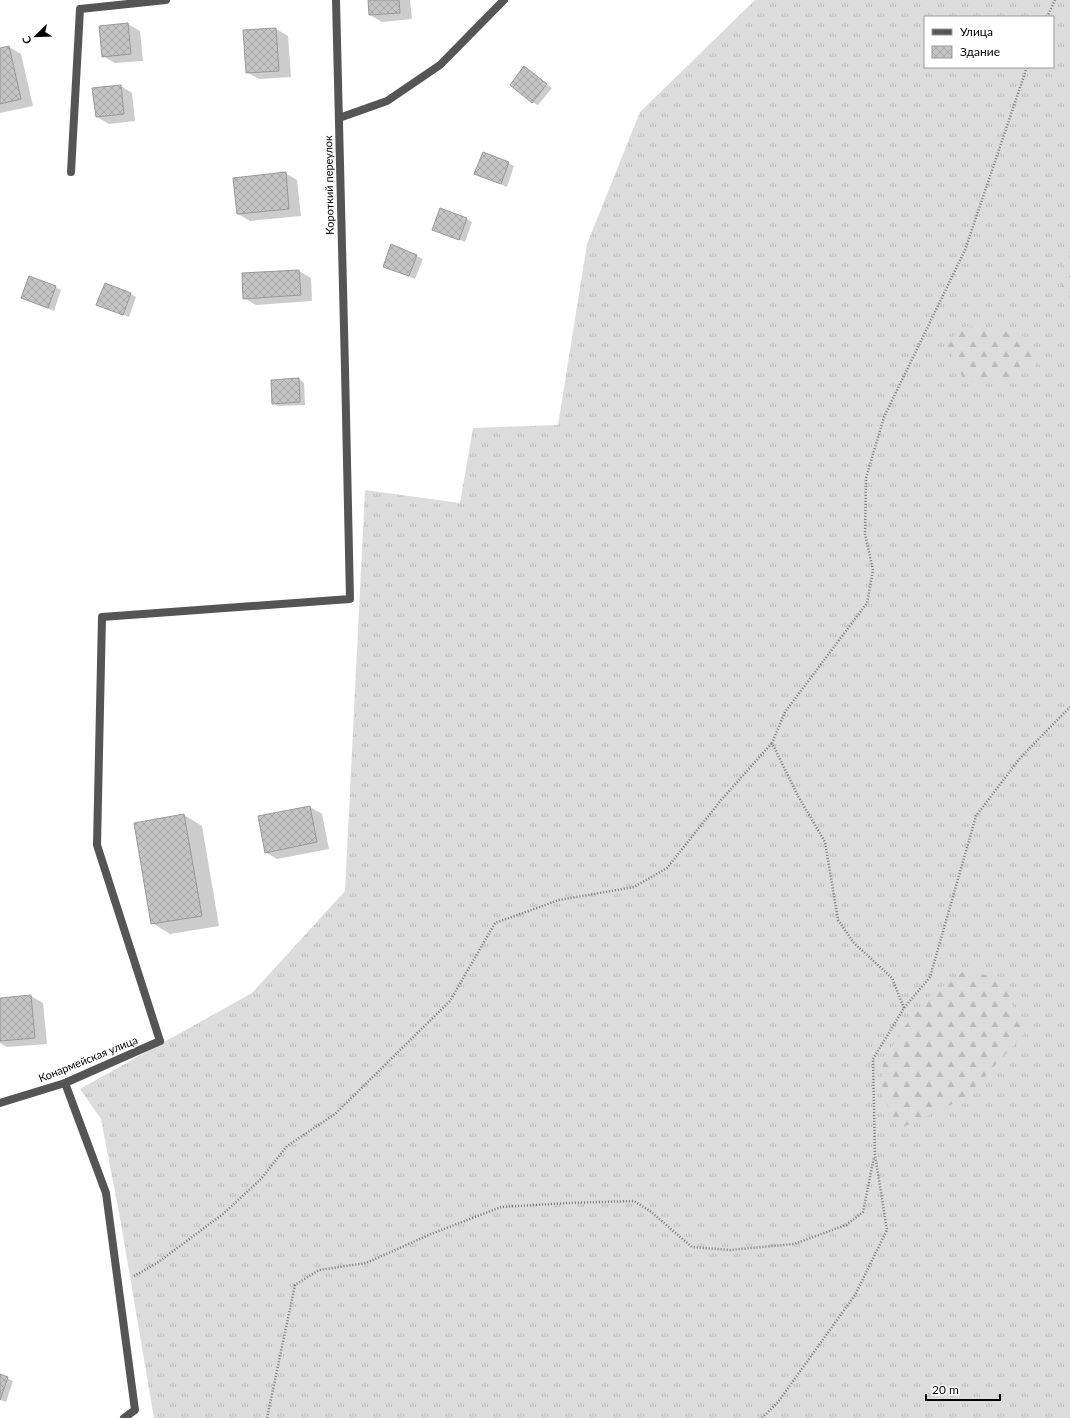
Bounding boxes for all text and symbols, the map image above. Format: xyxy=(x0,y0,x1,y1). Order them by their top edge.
north arrow xyxy=(16,16,56,56)
legend xyxy=(924,16,1054,68)
text: Улица xyxy=(960,24,993,39)
text: С xyxy=(19,34,34,46)
text: Здание xyxy=(960,44,1000,59)
street label: Короткий переулок xyxy=(321,135,336,235)
street label: Конармейская улица xyxy=(36,1033,139,1084)
scale bar xyxy=(926,1376,1000,1402)
text: 20 m xyxy=(932,1382,959,1397)

